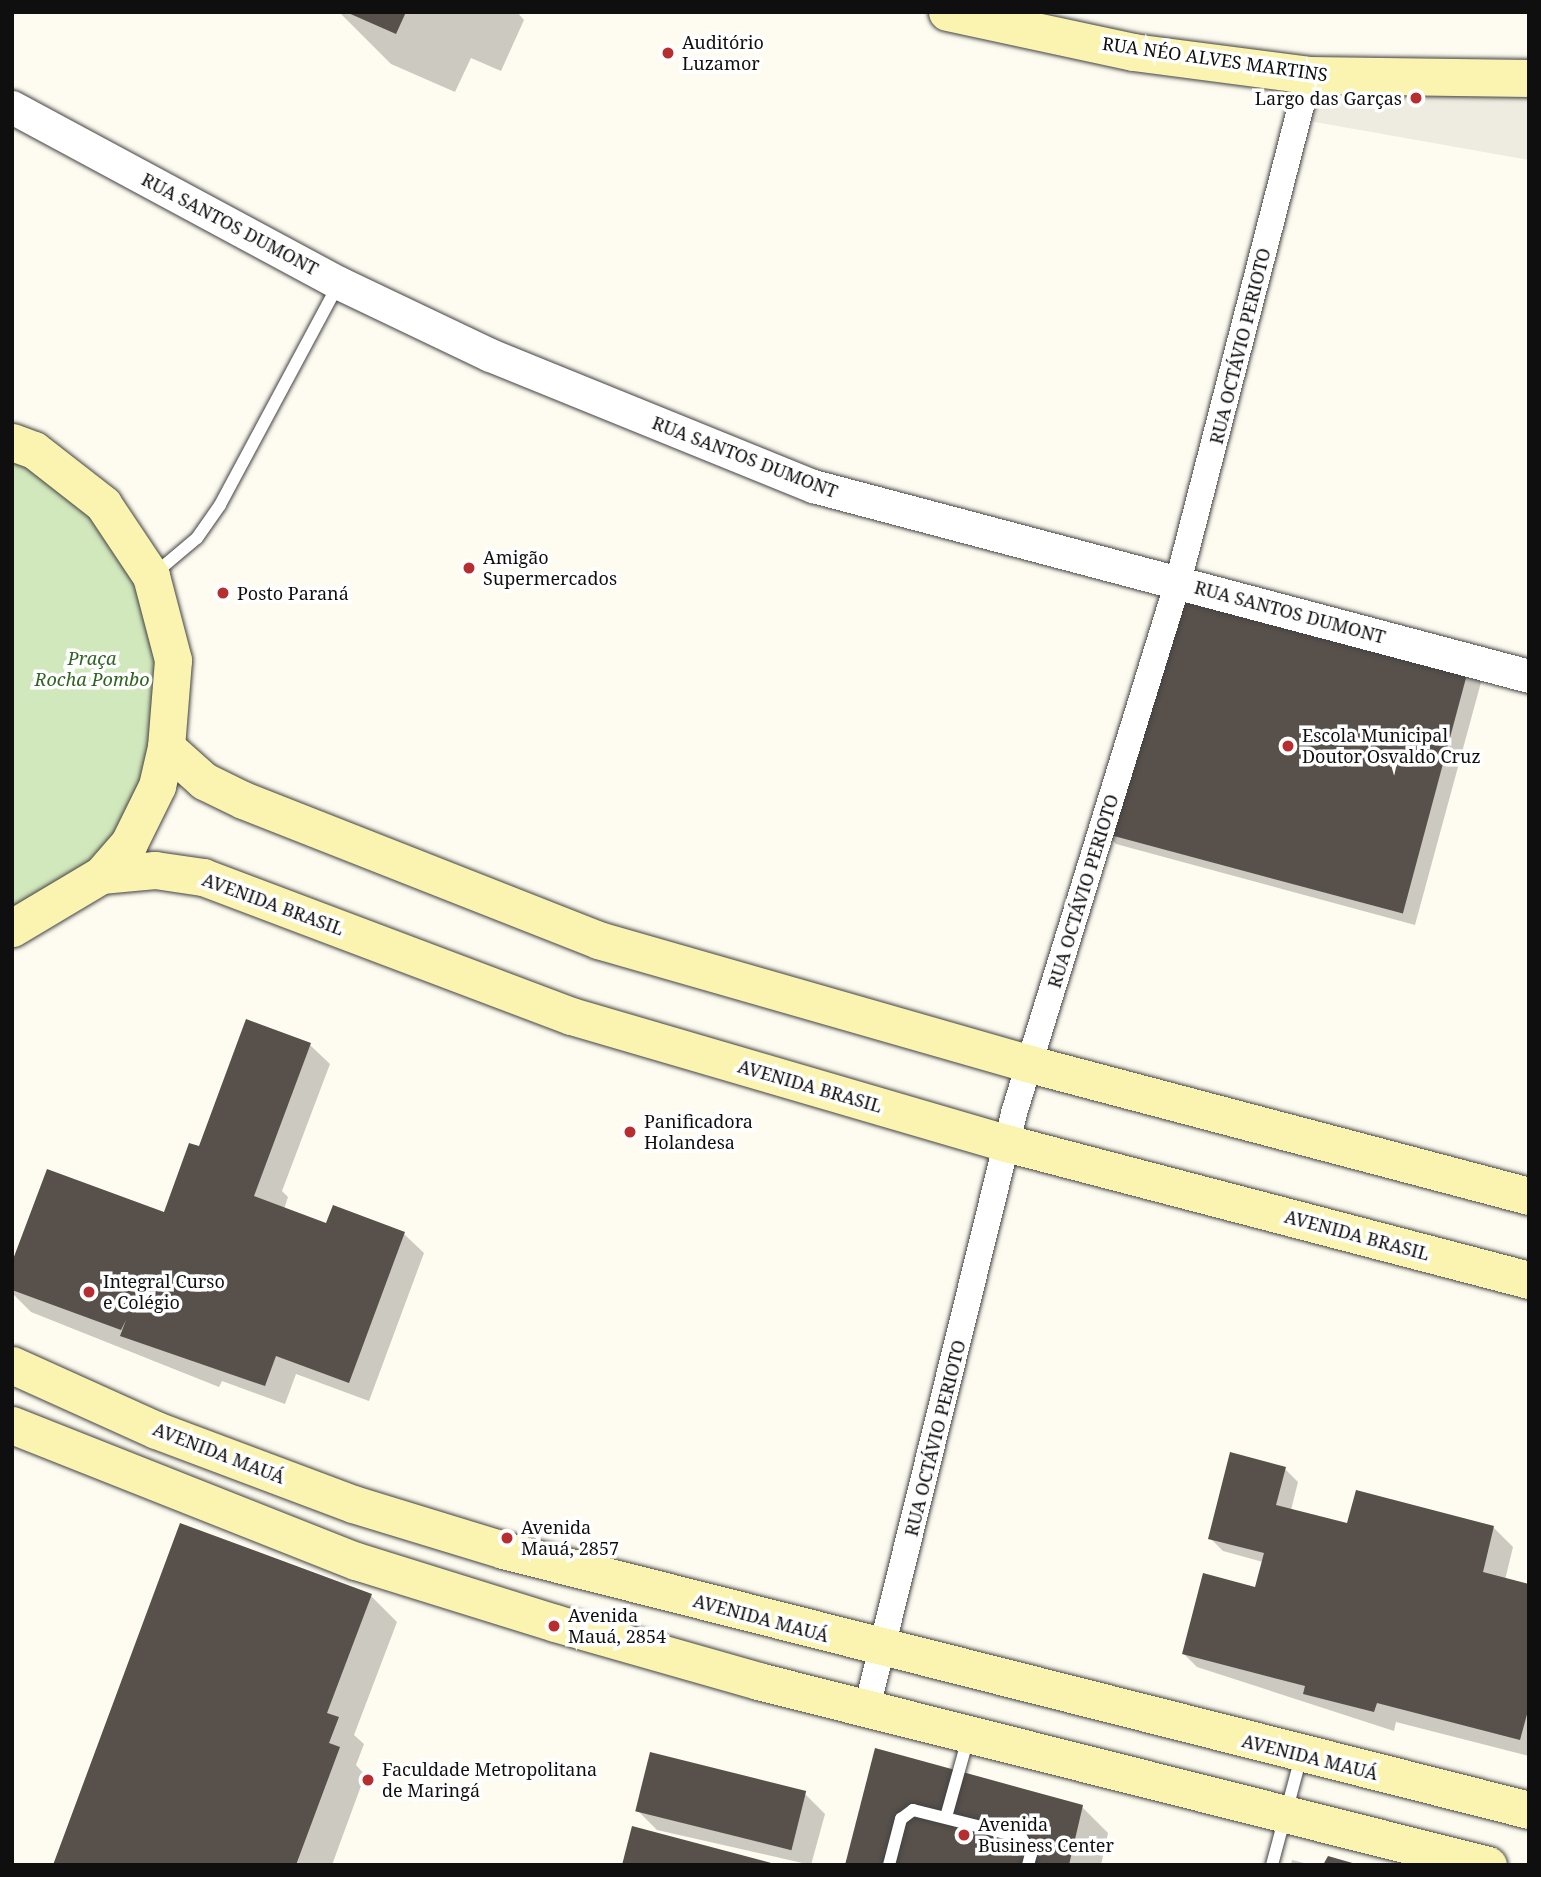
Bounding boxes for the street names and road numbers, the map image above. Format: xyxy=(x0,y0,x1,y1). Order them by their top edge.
street label: RUA NÉO ALVES MARTINS xyxy=(1101,32,1329,86)
street label: RUA SANTOS DUMONT xyxy=(138,168,322,280)
street label: RUA OCTÁVIO PERIOTO xyxy=(1205,246,1275,446)
street label: RUA SANTOS DUMONT xyxy=(649,412,841,502)
street label: RUA SANTOS DUMONT xyxy=(1192,576,1388,648)
street label: RUA OCTÁVIO PERIOTO xyxy=(1043,792,1123,990)
street label: AVENIDA BRASIL xyxy=(199,868,347,940)
street label: AVENIDA BRASIL xyxy=(735,1055,885,1117)
street label: AVENIDA BRASIL xyxy=(1282,1205,1432,1265)
street label: RUA OCTÁVIO PERIOTO xyxy=(900,1338,970,1538)
street label: AVENIDA MAUÁ xyxy=(150,1418,288,1488)
street label: AVENIDA MAUÁ xyxy=(691,1590,831,1646)
street label: AVENIDA MAUÁ xyxy=(1240,1730,1380,1784)

